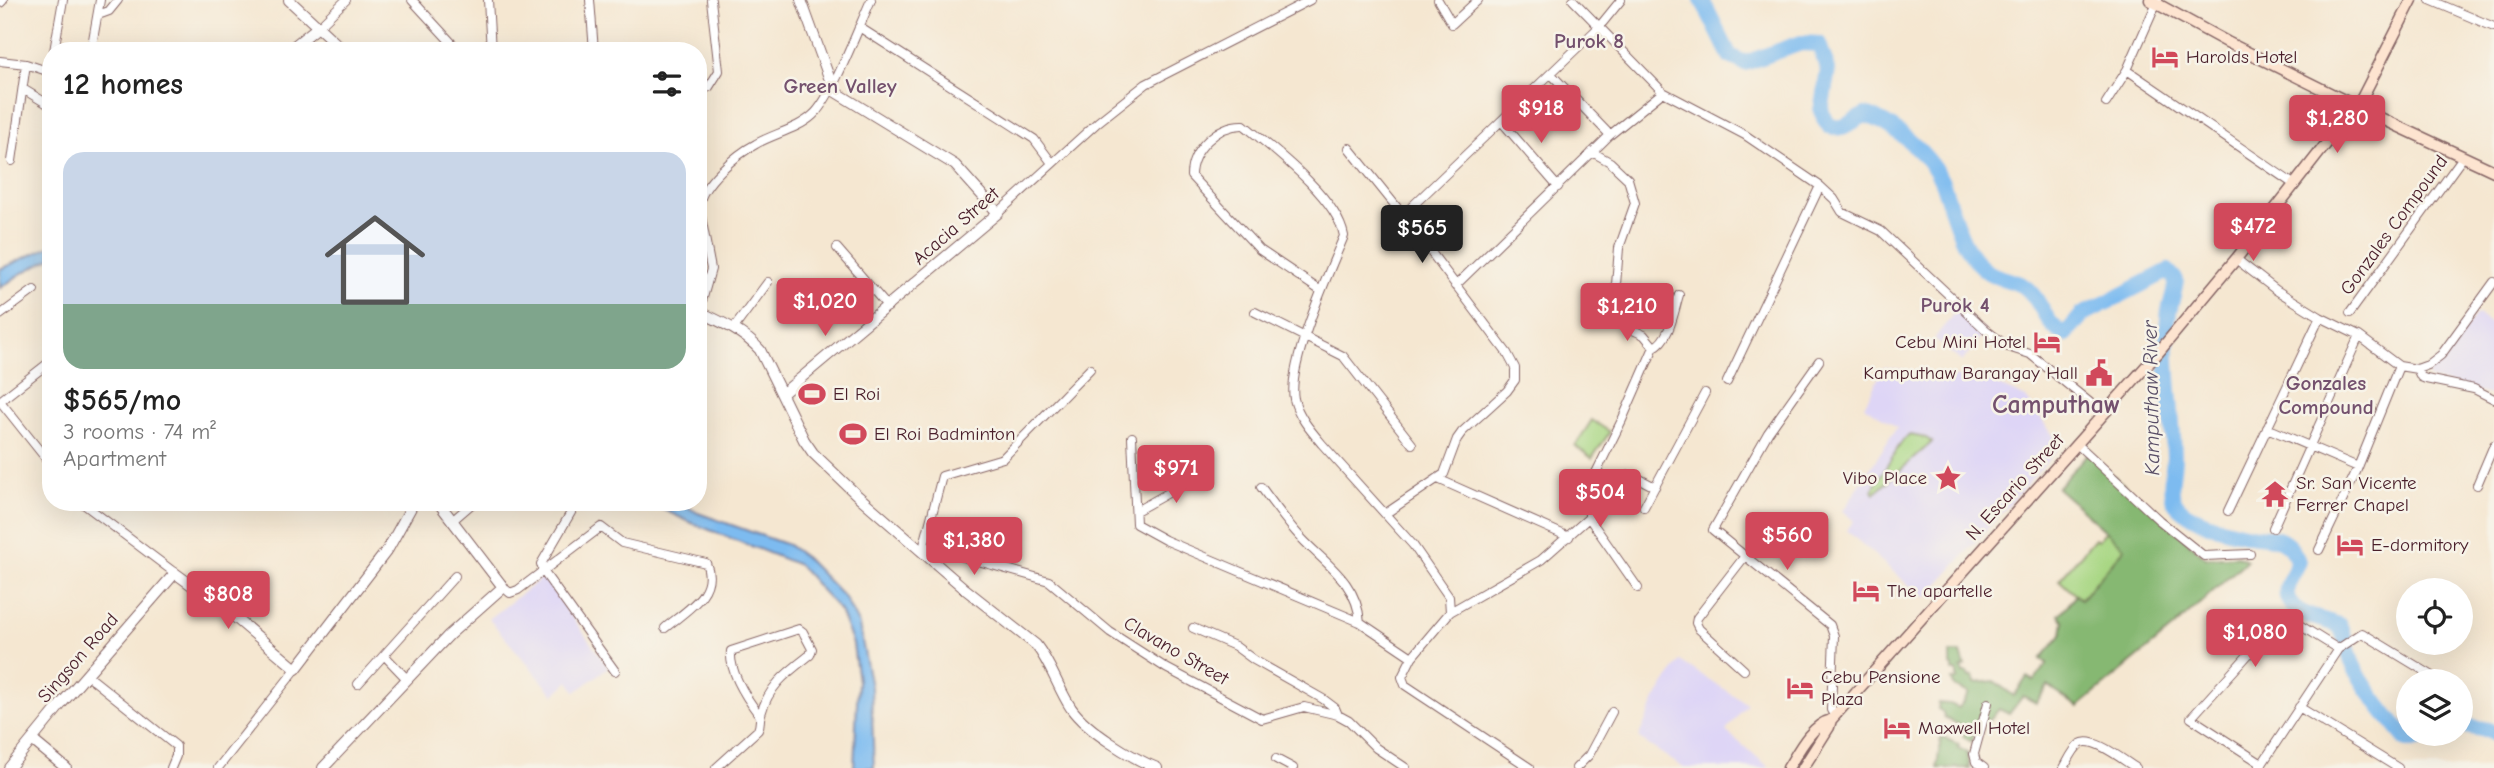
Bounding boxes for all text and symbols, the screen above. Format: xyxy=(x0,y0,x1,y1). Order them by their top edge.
district label: Purok 8 xyxy=(1554,29,1624,53)
hotel icon: Harolds Hotel xyxy=(2150,42,2180,72)
place label: Harolds Hotel xyxy=(2186,46,2297,68)
icon: filters xyxy=(648,65,686,103)
text: 12 homes xyxy=(63,67,183,102)
district label: Green Valley xyxy=(783,74,897,98)
pin: $918 xyxy=(1500,86,1582,145)
text: $918 xyxy=(1518,94,1564,121)
pin: $1,280 xyxy=(2280,96,2394,155)
text: $1,280 xyxy=(2305,104,2369,131)
street label: Gonzales Compound xyxy=(2336,151,2452,299)
street label: Acacia Street xyxy=(908,182,1004,269)
icon: home xyxy=(312,197,438,323)
pin: $472 xyxy=(2212,204,2294,263)
pin: $565 xyxy=(1381,205,1463,265)
text: $472 xyxy=(2230,212,2276,239)
text: $565 xyxy=(1397,214,1447,241)
pin: $1,020 xyxy=(768,278,882,338)
pin: $1,210 xyxy=(1570,284,1684,343)
text: $1,020 xyxy=(792,287,858,314)
text: $1,210 xyxy=(1597,292,1657,319)
district label: Purok 4 xyxy=(1920,293,1990,317)
water label: Kamputhaw River xyxy=(2138,319,2164,476)
hotel icon: Cebu Mini Hotel xyxy=(2032,327,2062,357)
place label: Cebu Mini Hotel xyxy=(1895,331,2026,353)
public building icon: Kamputhaw Barangay Hall xyxy=(2084,358,2114,388)
place label: Kamputhaw Barangay Hall xyxy=(1863,362,2078,384)
district label: Gonzales Compound xyxy=(2278,371,2374,419)
sports icon: El Roi xyxy=(797,379,827,409)
text: $565/mo xyxy=(63,383,181,418)
place label: El Roi xyxy=(833,383,880,405)
district label: Camputhaw xyxy=(1992,390,2120,420)
text: 3 rooms · 74 m² xyxy=(63,418,216,445)
sports icon: El Roi Badminton xyxy=(838,419,868,449)
place label: El Roi Badminton xyxy=(874,423,1015,445)
street label: N. Escario Street xyxy=(1961,429,2069,545)
text: Apartment xyxy=(63,445,166,472)
pin: $971 xyxy=(1135,446,1217,505)
text: $971 xyxy=(1153,454,1199,481)
place icon: Vibo Place xyxy=(1933,463,1963,493)
place label: Vibo Place xyxy=(1843,467,1927,489)
pin: $504 xyxy=(1559,470,1641,529)
place label: Sr. San Vicente Ferrer Chapel xyxy=(2296,472,2417,516)
text: $504 xyxy=(1575,478,1625,505)
temple icon: Sr. San Vicente Ferrer Chapel xyxy=(2260,479,2290,509)
pin: $560 xyxy=(1746,512,1828,572)
pin: $1,380 xyxy=(917,518,1031,577)
text: $560 xyxy=(1761,521,1813,548)
text: $1,380 xyxy=(942,526,1006,553)
hotel icon: E-dormitory xyxy=(2335,530,2365,560)
place label: E-dormitory xyxy=(2371,534,2469,556)
pin: $808 xyxy=(187,572,269,631)
hotel icon: The apartelle xyxy=(1851,576,1881,606)
map controls xyxy=(2396,578,2473,746)
button: locate xyxy=(2396,578,2473,655)
text: $808 xyxy=(203,580,253,607)
place label: The apartelle xyxy=(1887,580,1992,602)
street label: Singson Road xyxy=(33,609,123,707)
pin: $1,080 xyxy=(2198,610,2312,669)
street label: Clavano Street xyxy=(1120,612,1233,690)
text: $1,080 xyxy=(2222,618,2288,645)
place label: Cebu Pensione Plaza xyxy=(1821,666,1941,710)
button: layers xyxy=(2396,669,2473,746)
hotel icon: Cebu Pensione Plaza xyxy=(1785,673,1815,703)
hotel icon: Maxwell Hotel xyxy=(1882,713,1912,743)
place label: Maxwell Hotel xyxy=(1918,717,2030,739)

